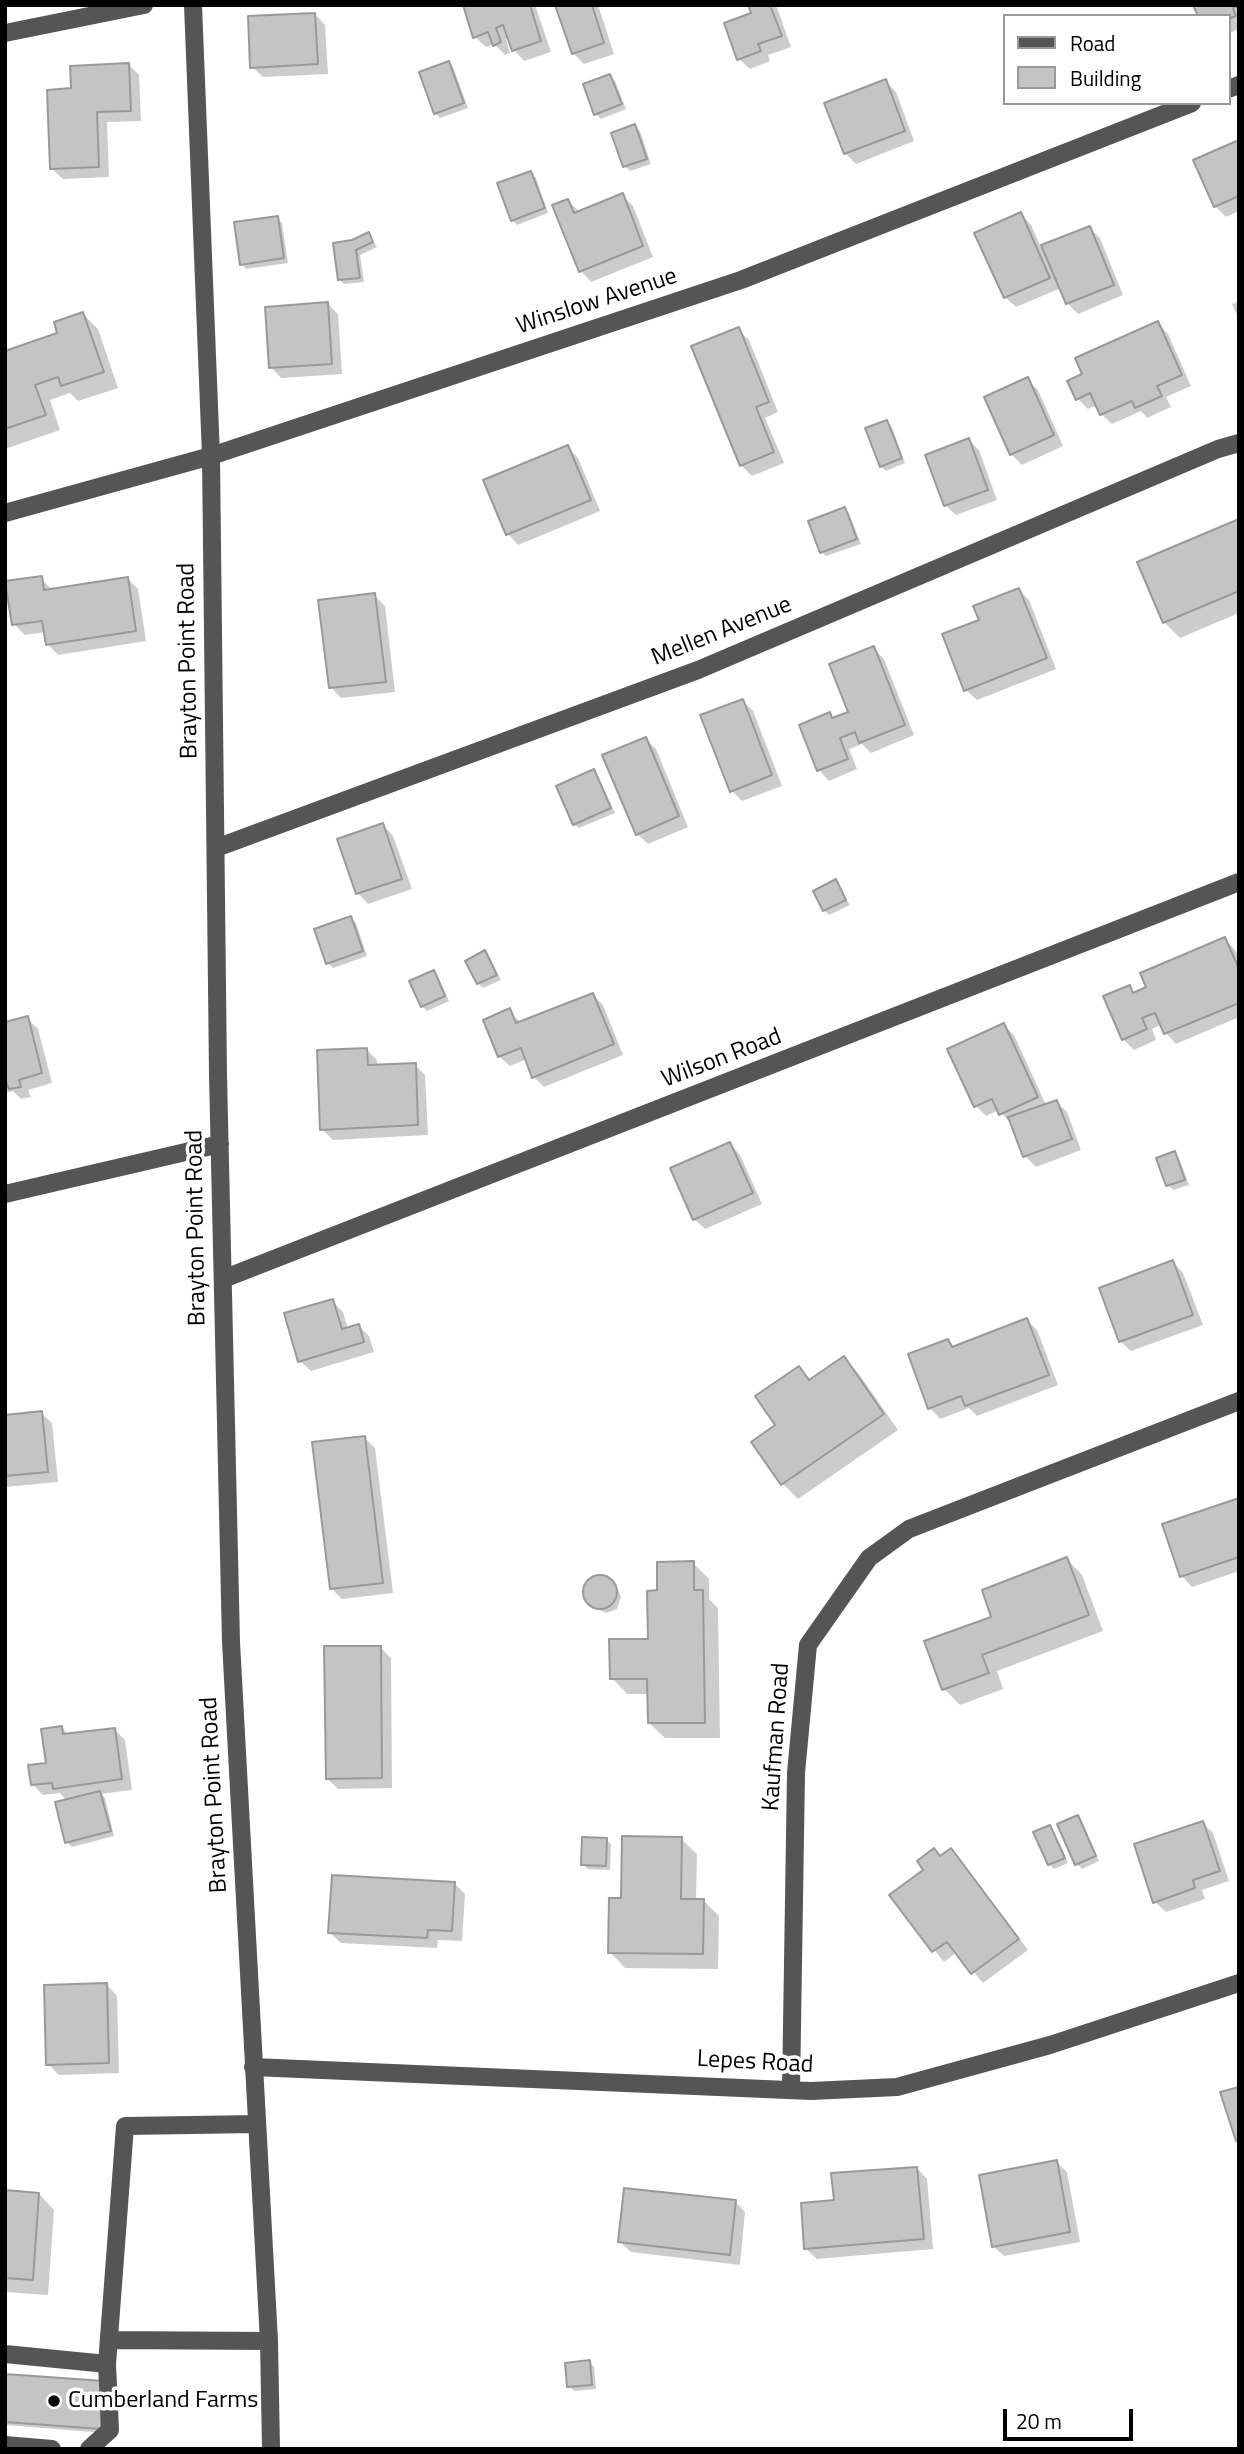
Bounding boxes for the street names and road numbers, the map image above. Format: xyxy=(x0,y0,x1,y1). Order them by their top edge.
street label: Winslow Avenue xyxy=(513,262,681,342)
street label: Brayton Point Road xyxy=(173,563,205,759)
street label: Mellen Avenue xyxy=(648,591,796,673)
street label: Wilson Road xyxy=(658,1023,786,1095)
street label: Brayton Point Road xyxy=(181,1130,213,1326)
street label: Kaufman Road xyxy=(757,1662,797,1812)
street label: Brayton Point Road xyxy=(195,1696,235,1894)
street label: Lepes Road xyxy=(696,2046,814,2080)

